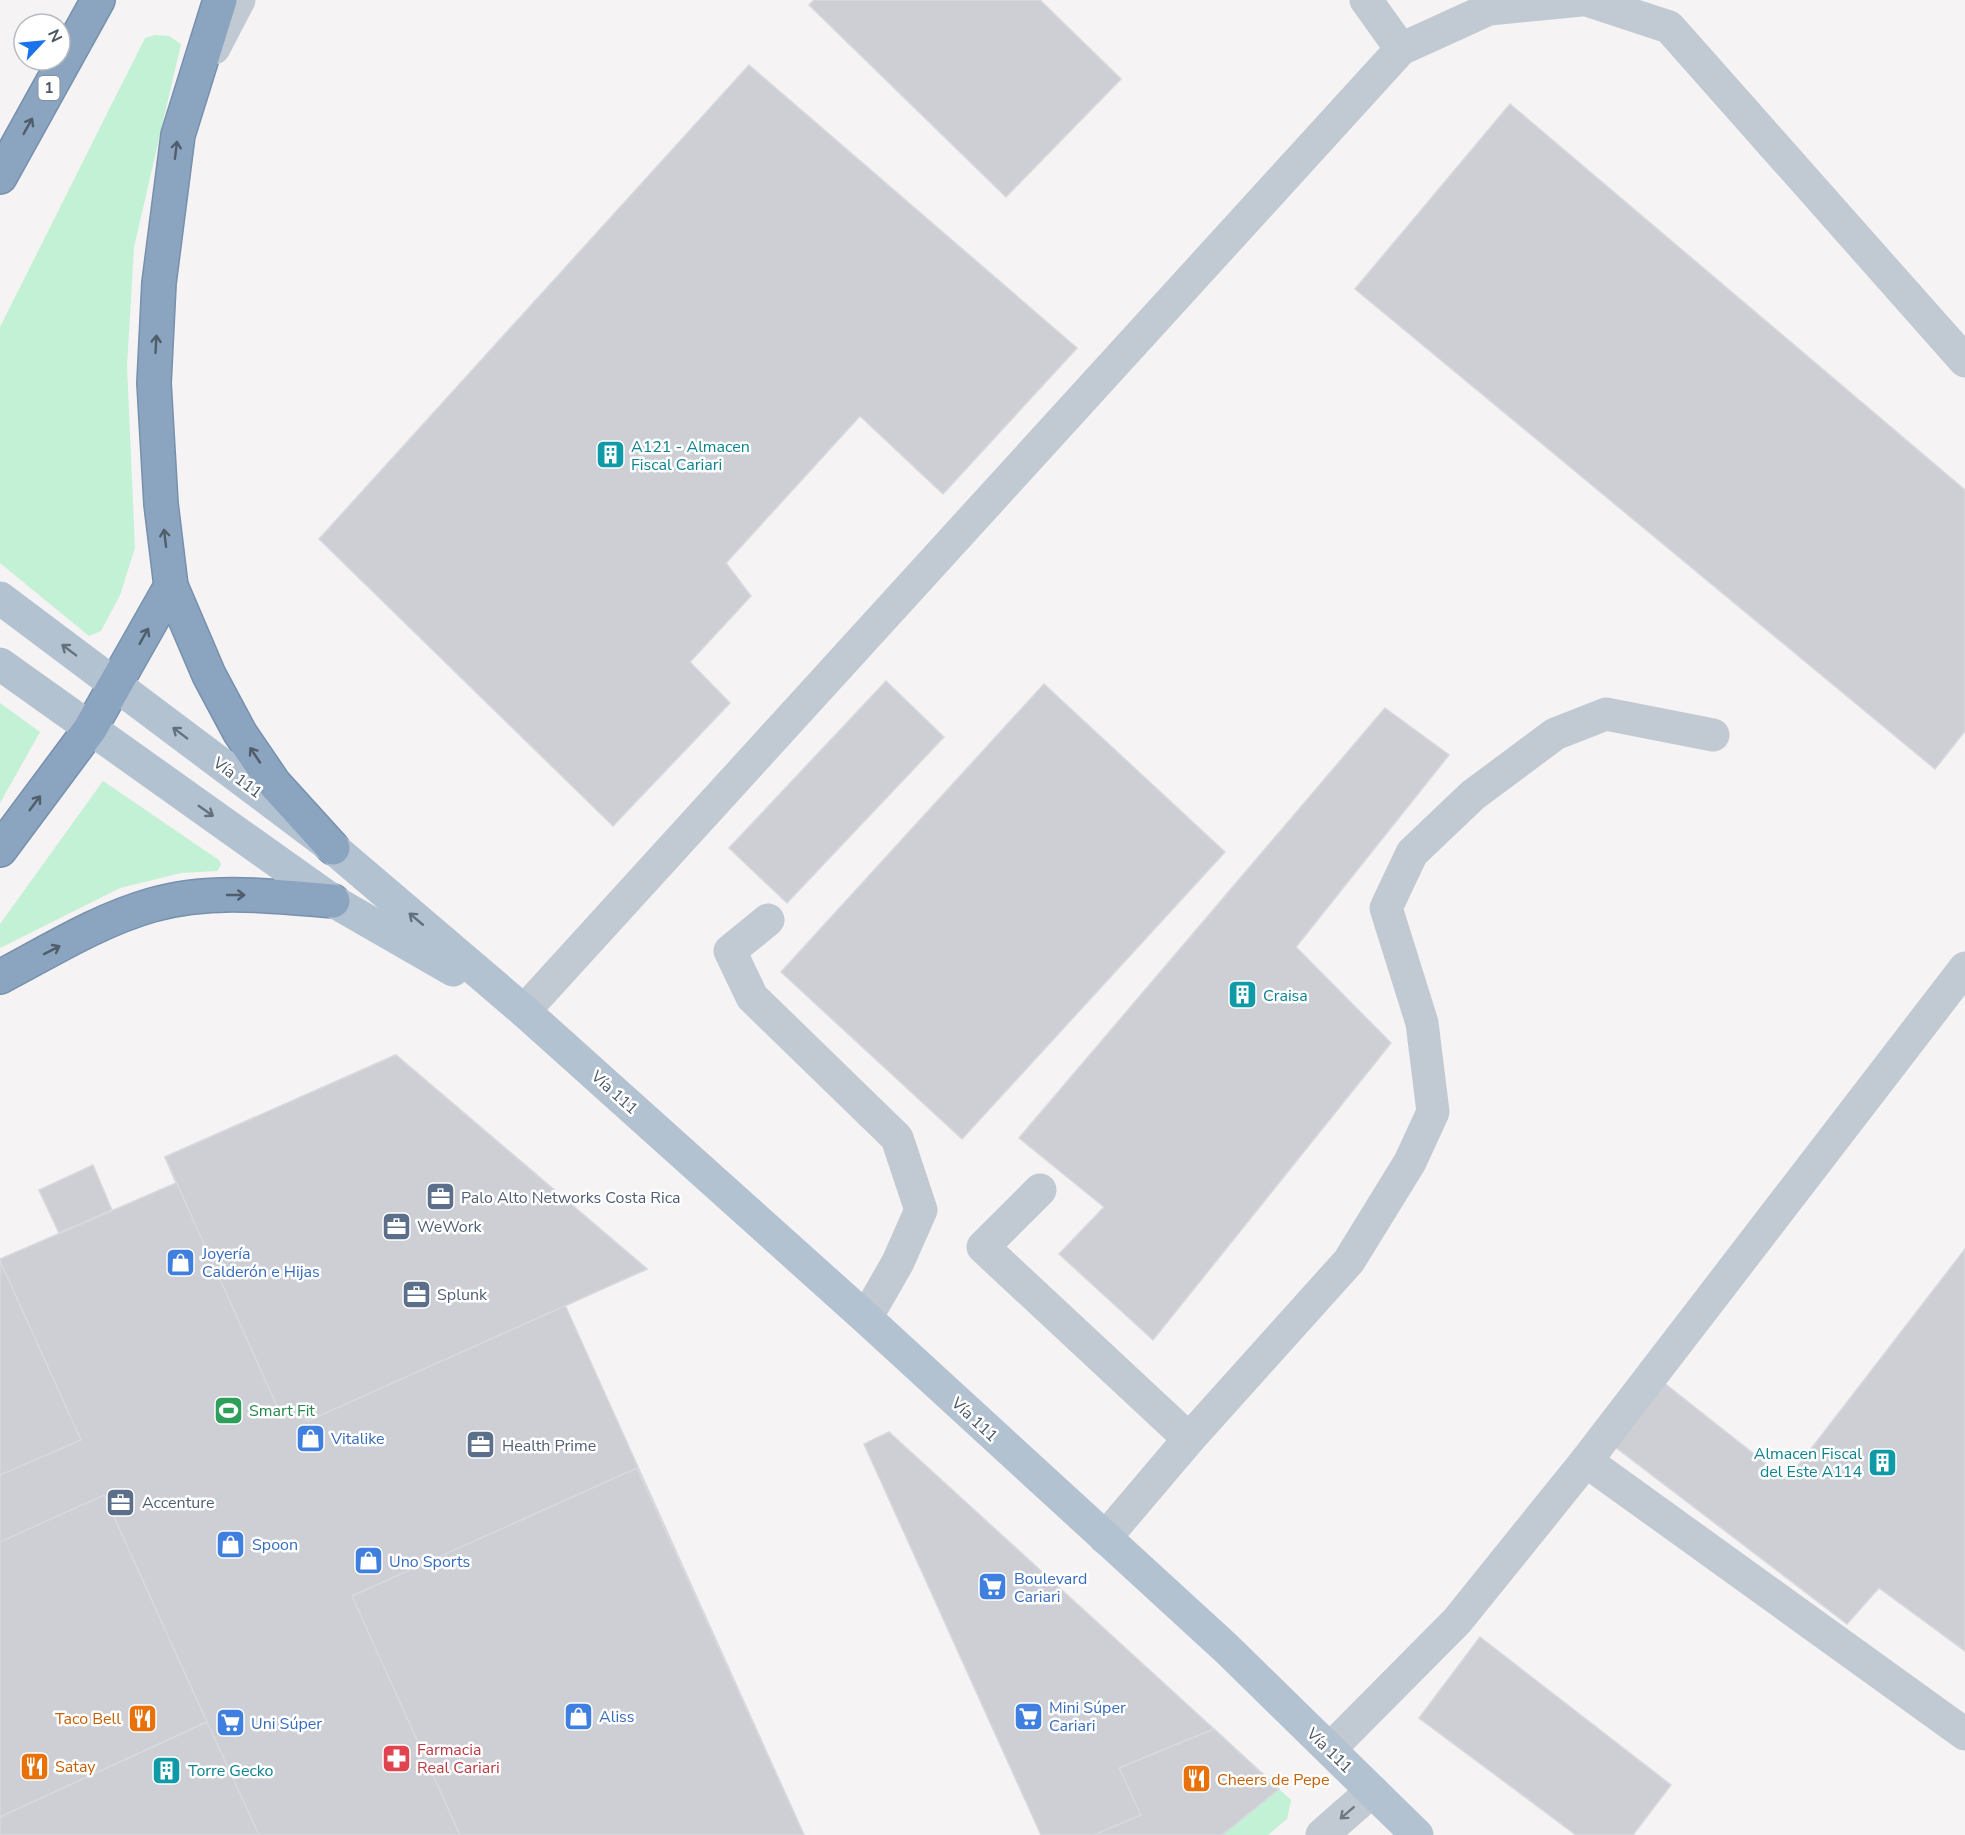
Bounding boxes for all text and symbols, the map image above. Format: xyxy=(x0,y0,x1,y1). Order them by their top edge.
north arrow xyxy=(12,12,72,72)
text: N xyxy=(42,26,67,46)
road number: 1 xyxy=(38,76,60,100)
one-way arrow xyxy=(22,118,34,135)
one-way arrow xyxy=(171,141,182,161)
one-way arrow xyxy=(151,335,162,354)
place label: A121 - Almacen Fiscal Cariari xyxy=(631,436,750,476)
building icon: A121 - Almacen Fiscal Cariari xyxy=(594,439,626,471)
one-way arrow xyxy=(160,529,171,549)
one-way arrow xyxy=(139,627,150,645)
one-way arrow xyxy=(62,644,78,657)
one-way arrow xyxy=(172,727,188,740)
one-way arrow xyxy=(249,747,261,764)
street label: Vía 111 xyxy=(208,752,266,803)
one-way arrow xyxy=(29,796,41,812)
one-way arrow xyxy=(198,805,214,817)
one-way arrow xyxy=(226,889,246,901)
one-way arrow xyxy=(409,912,424,926)
one-way arrow xyxy=(42,944,60,956)
building icon: Craisa xyxy=(1226,979,1258,1011)
place label: Craisa xyxy=(1263,985,1308,1007)
street label: Vía 111 xyxy=(585,1065,643,1120)
office icon: Palo Alto Networks Costa Rica xyxy=(424,1181,456,1213)
place label: Palo Alto Networks Costa Rica xyxy=(461,1187,681,1209)
office icon: WeWork xyxy=(380,1210,412,1242)
place label: WeWork xyxy=(417,1216,482,1238)
place label: Joyería Calderón e Hijas xyxy=(201,1243,320,1283)
shop icon: Joyería Calderón e Hijas xyxy=(165,1246,197,1278)
office icon: Splunk xyxy=(400,1278,432,1310)
place label: Splunk xyxy=(437,1284,488,1306)
street label: Vía 111 xyxy=(946,1392,1002,1447)
sports icon: Smart Fit xyxy=(212,1394,244,1426)
place label: Smart Fit xyxy=(249,1400,315,1422)
shop icon: Vitalike xyxy=(294,1422,326,1454)
place label: Vitalike xyxy=(330,1428,385,1450)
office icon: Health Prime xyxy=(465,1429,497,1461)
place label: Health Prime xyxy=(502,1435,596,1457)
place label: Almacen Fiscal del Este A114 xyxy=(1754,1443,1862,1483)
building icon: Almacen Fiscal del Este A114 xyxy=(1867,1446,1899,1478)
office icon: Accenture xyxy=(105,1486,137,1518)
place label: Accenture xyxy=(142,1492,214,1514)
shop icon: Spoon xyxy=(215,1528,247,1560)
place label: Spoon xyxy=(252,1534,298,1556)
shop icon: Uno Sports xyxy=(352,1545,384,1577)
place label: Uno Sports xyxy=(389,1551,470,1573)
place label: Boulevard Cariari xyxy=(1014,1568,1087,1608)
supermarket icon: Boulevard Cariari xyxy=(977,1571,1009,1603)
place label: Mini Súper Cariari xyxy=(1049,1697,1126,1737)
shop icon: Aliss xyxy=(562,1700,594,1732)
supermarket icon: Mini Súper Cariari xyxy=(1012,1700,1044,1732)
restaurant icon: Taco Bell xyxy=(126,1702,158,1734)
place label: Aliss xyxy=(599,1706,635,1728)
supermarket icon: Uni Súper xyxy=(214,1707,246,1739)
place label: Taco Bell xyxy=(55,1708,121,1730)
place label: Uni Súper xyxy=(251,1713,322,1735)
street label: Vía 111 xyxy=(1301,1723,1357,1778)
place label: Farmacia Real Cariari xyxy=(417,1739,500,1779)
pharmacy icon: Farmacia Real Cariari xyxy=(380,1742,412,1774)
restaurant icon: Satay xyxy=(18,1750,50,1782)
building icon: Torre Gecko xyxy=(151,1754,183,1786)
place label: Satay xyxy=(55,1756,96,1778)
place label: Torre Gecko xyxy=(188,1760,274,1782)
restaurant icon: Cheers de Pepe xyxy=(1180,1763,1212,1795)
place label: Cheers de Pepe xyxy=(1217,1769,1329,1791)
one-way arrow xyxy=(1340,1806,1355,1820)

